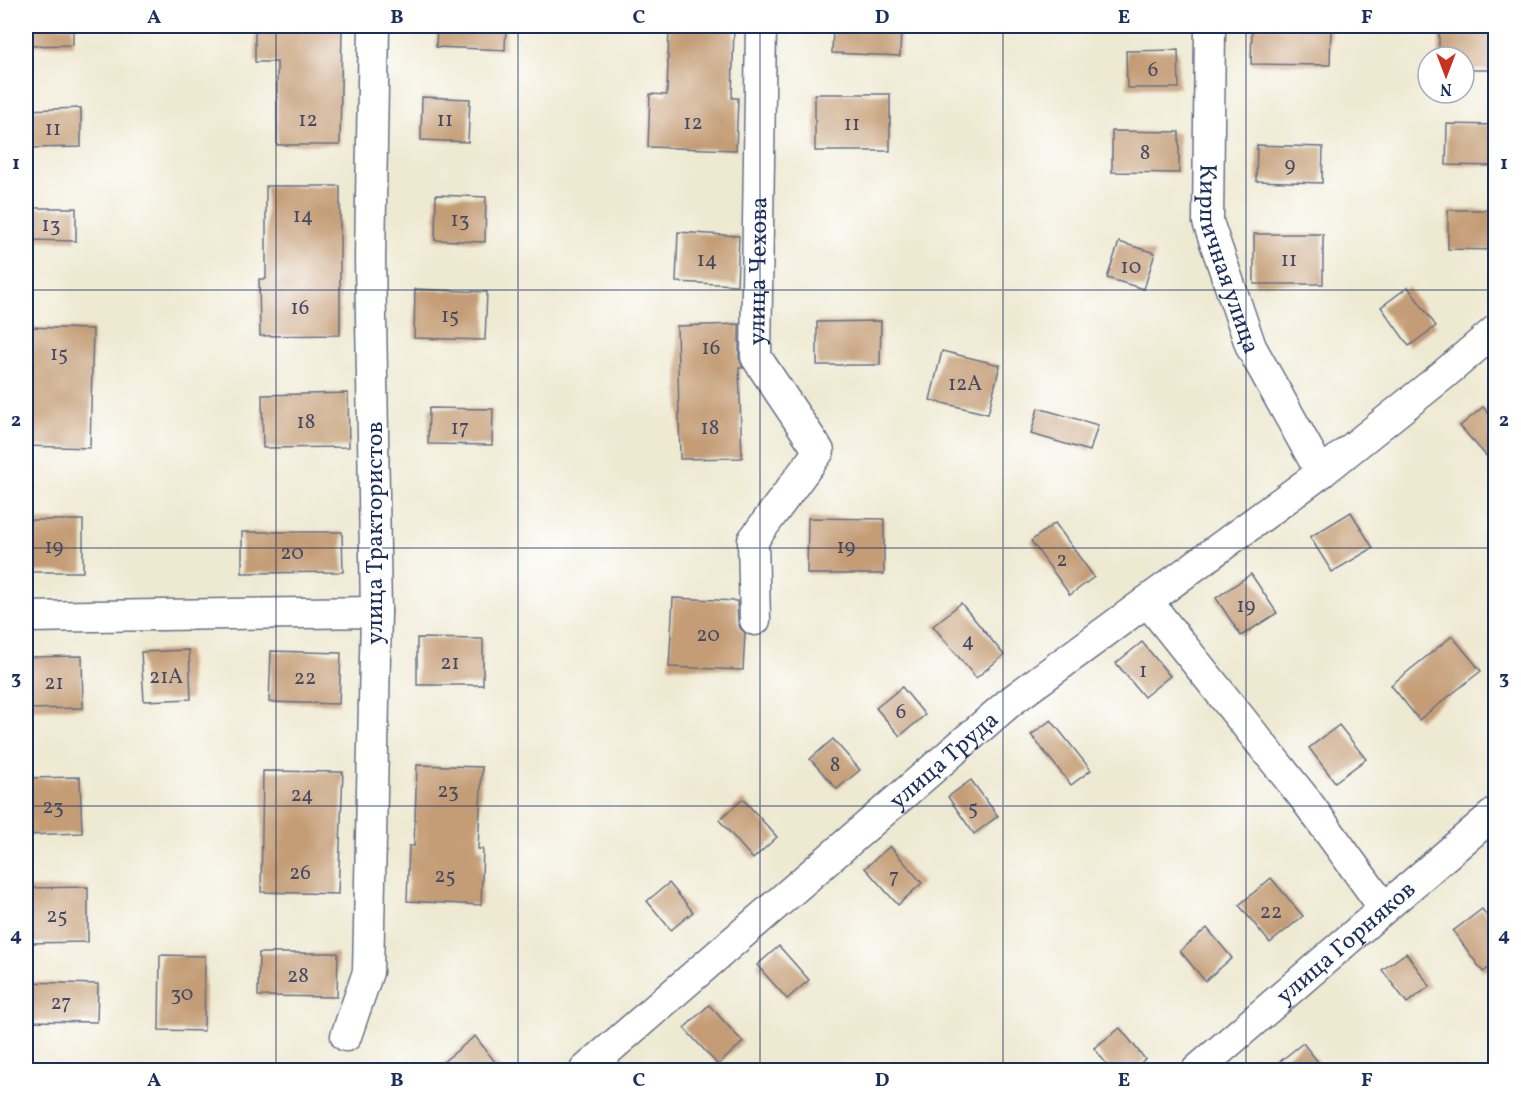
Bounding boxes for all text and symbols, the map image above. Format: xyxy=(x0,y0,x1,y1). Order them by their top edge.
text: A xyxy=(147,4,161,32)
text: B xyxy=(390,4,404,32)
text: C xyxy=(633,4,646,32)
text: D xyxy=(875,4,889,32)
text: E xyxy=(1118,4,1130,32)
text: F xyxy=(1361,4,1373,32)
north arrow xyxy=(1416,45,1476,105)
house number: 6 xyxy=(1148,56,1158,85)
text: N xyxy=(1440,77,1452,99)
house number: 12 xyxy=(298,106,318,135)
house number: 11 xyxy=(437,106,453,135)
house number: 12 xyxy=(683,109,703,138)
house number: 11 xyxy=(844,110,860,139)
house number: 11 xyxy=(45,115,61,144)
house number: 8 xyxy=(1140,139,1150,168)
text: 1 xyxy=(12,150,20,178)
text: 1 xyxy=(1500,150,1508,178)
house number: 9 xyxy=(1285,151,1296,180)
street label: Кирпичная улица xyxy=(1189,164,1267,359)
street label: улица Чехова xyxy=(741,196,777,346)
house number: 14 xyxy=(293,202,313,231)
house number: 13 xyxy=(451,206,469,235)
house number: 13 xyxy=(42,211,60,240)
house number: 14 xyxy=(697,246,717,275)
house number: 11 xyxy=(1281,246,1297,275)
house number: 10 xyxy=(1121,253,1141,282)
house number: 16 xyxy=(291,294,309,323)
house number: 15 xyxy=(441,302,459,331)
house number: 16 xyxy=(702,334,720,363)
house number: 15 xyxy=(50,340,68,369)
house number: 12А xyxy=(948,370,982,399)
text: 2 xyxy=(11,407,21,435)
text: 2 xyxy=(1499,407,1509,435)
house number: 18 xyxy=(297,408,315,437)
house number: 17 xyxy=(451,414,469,443)
house number: 18 xyxy=(701,414,719,443)
street label: улица Трактористов xyxy=(359,421,393,645)
house number: 19 xyxy=(44,533,64,562)
house number: 19 xyxy=(836,533,856,562)
house number: 20 xyxy=(280,539,304,568)
house number: 2 xyxy=(1056,546,1068,575)
house number: 19 xyxy=(1236,592,1256,621)
house number: 20 xyxy=(696,621,720,650)
house number: 4 xyxy=(962,627,974,656)
house number: 21 xyxy=(440,649,460,678)
house number: 1 xyxy=(1139,657,1147,686)
house number: 21А xyxy=(149,663,183,692)
house number: 22 xyxy=(294,664,316,693)
text: 3 xyxy=(11,665,21,693)
text: 3 xyxy=(1499,665,1509,693)
house number: 21 xyxy=(44,669,64,698)
house number: 6 xyxy=(896,698,906,727)
street label: улица Труда xyxy=(882,704,1007,818)
house number: 8 xyxy=(830,751,840,780)
house number: 23 xyxy=(437,777,459,806)
house number: 24 xyxy=(290,781,314,810)
house number: 23 xyxy=(42,793,64,822)
house number: 5 xyxy=(968,794,978,823)
house number: 26 xyxy=(289,859,311,888)
house number: 25 xyxy=(434,862,456,891)
house number: 7 xyxy=(889,863,899,892)
street label: улица Горняков xyxy=(1270,874,1424,1013)
house number: 22 xyxy=(1260,898,1282,927)
house number: 25 xyxy=(46,902,68,931)
text: 4 xyxy=(10,922,22,950)
text: 4 xyxy=(1498,922,1510,950)
house number: 28 xyxy=(287,962,309,991)
house number: 30 xyxy=(171,980,193,1009)
house number: 27 xyxy=(51,989,71,1018)
text: A xyxy=(147,1067,161,1095)
text: B xyxy=(390,1067,404,1095)
text: C xyxy=(633,1067,646,1095)
text: D xyxy=(875,1067,889,1095)
text: E xyxy=(1118,1067,1130,1095)
text: F xyxy=(1361,1067,1373,1095)

